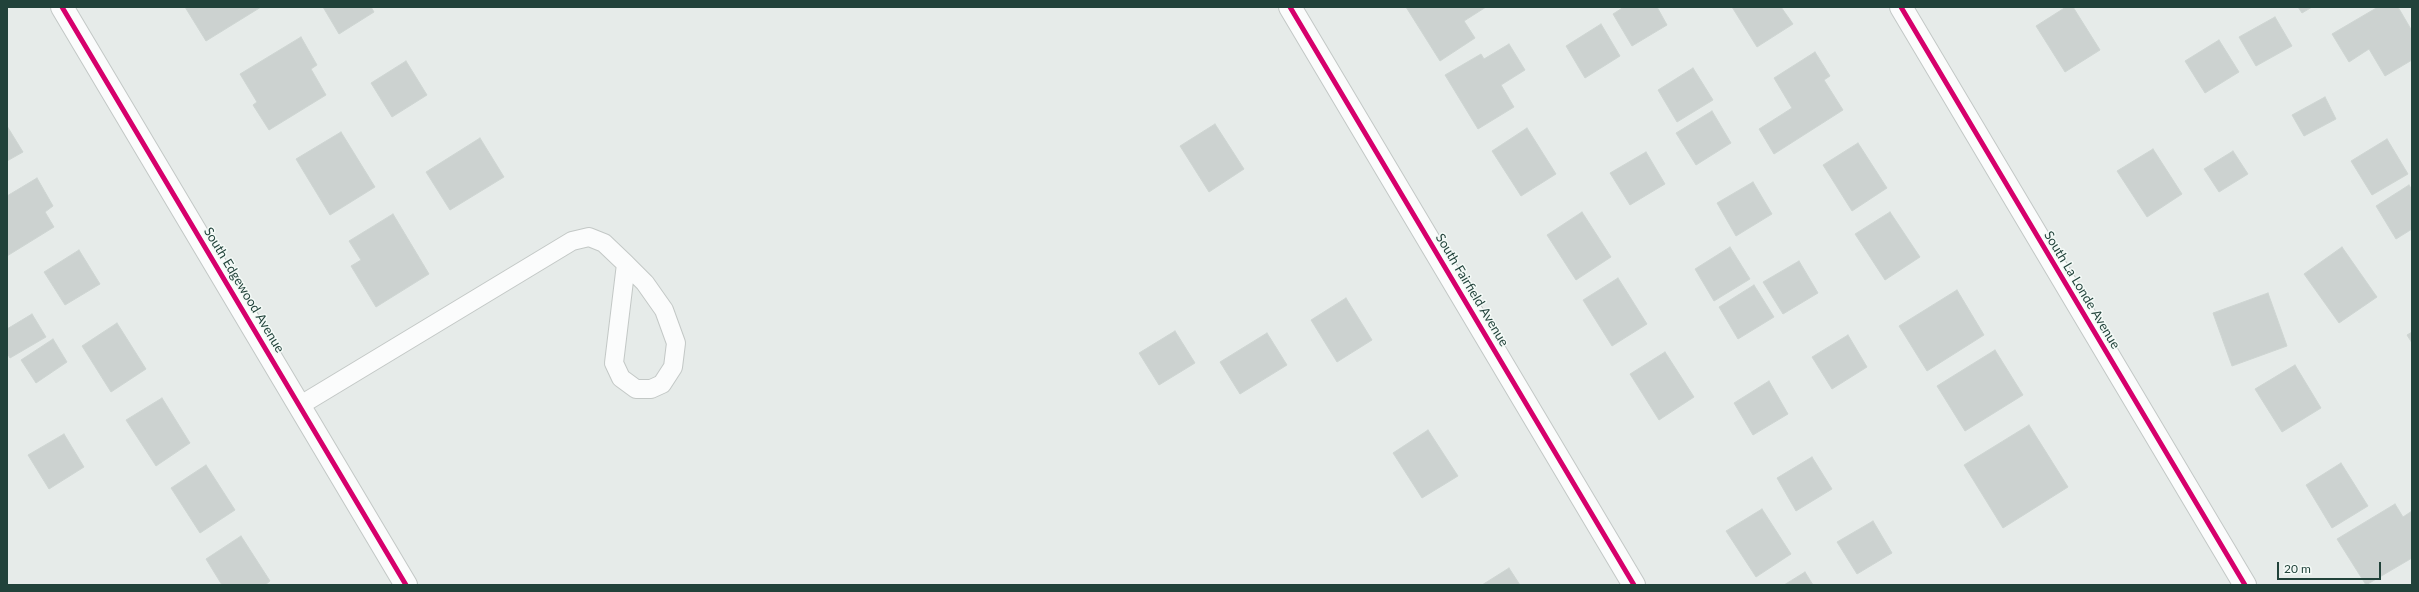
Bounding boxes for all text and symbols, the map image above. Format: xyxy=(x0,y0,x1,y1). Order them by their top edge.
street label: South Edgewood Avenue xyxy=(200,225,288,355)
street label: South La Londe Avenue xyxy=(2041,228,2123,352)
street label: South Fairfield Avenue xyxy=(1432,231,1512,349)
scale bar xyxy=(2279,554,2383,580)
text: 20 m xyxy=(2284,561,2311,576)

